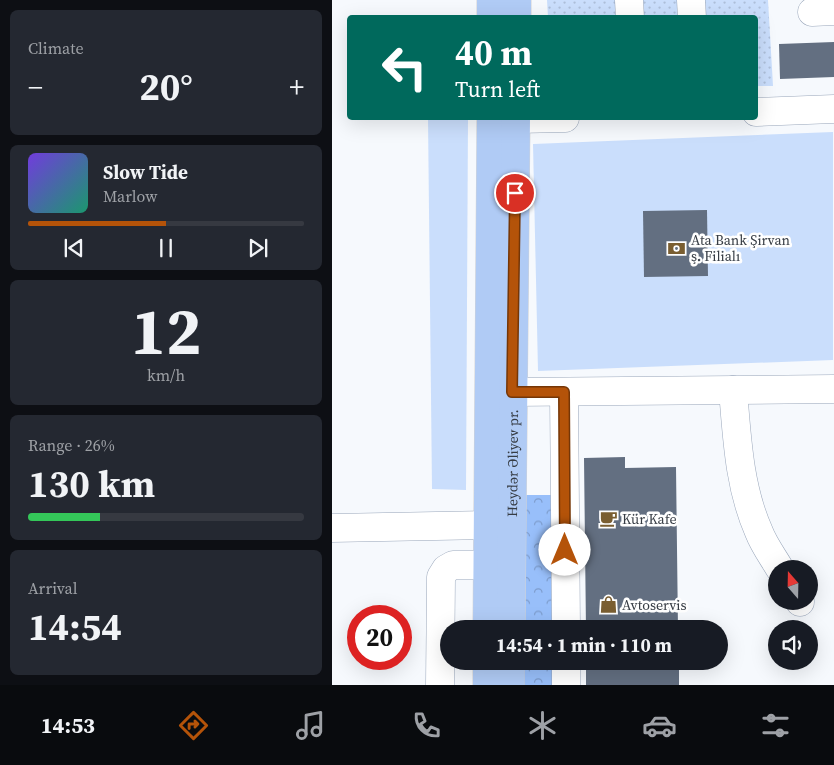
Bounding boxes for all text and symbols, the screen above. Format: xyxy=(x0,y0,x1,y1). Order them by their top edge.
text: 40 m xyxy=(455,29,532,77)
icon: left xyxy=(372,35,437,100)
text: Climate xyxy=(28,37,84,59)
text: 20° xyxy=(139,61,193,113)
text: − xyxy=(28,68,43,106)
text: + xyxy=(289,68,304,106)
text: Turn left xyxy=(455,74,540,104)
text: Slow Tide xyxy=(103,159,188,185)
pin xyxy=(494,172,536,214)
icon: arrive xyxy=(501,179,529,207)
text: Marlow xyxy=(103,185,158,207)
place label: Ata Bank Şirvan ş. Filialı xyxy=(691,230,791,266)
icon: previous xyxy=(60,234,88,262)
icon: pause xyxy=(152,234,180,262)
icon: next xyxy=(244,234,272,262)
bank icon: Ata Bank Şirvan ş. Filialı xyxy=(667,238,687,258)
text: 12 xyxy=(131,287,201,376)
text: km/h xyxy=(147,364,185,386)
street label: Heydər Əliyev pr. xyxy=(502,409,523,517)
text: Range · 26% xyxy=(28,434,115,456)
text: 130 km xyxy=(28,458,155,510)
cafe icon: Kür Kafe xyxy=(598,509,618,529)
place label: Kür Kafe xyxy=(622,509,677,529)
position arrow xyxy=(538,523,590,575)
north arrow xyxy=(768,560,818,610)
map controls xyxy=(768,560,818,670)
text: Arrival xyxy=(28,577,77,599)
shop icon: Avtoservis xyxy=(598,595,618,615)
place label: Avtoservis xyxy=(622,595,687,615)
text: 14:54 xyxy=(28,601,122,653)
speed limit sign: 20 xyxy=(347,605,412,670)
button: sound xyxy=(768,620,818,670)
text: 14:54 · 1 min · 110 m xyxy=(496,632,672,658)
icon: directions xyxy=(176,708,211,743)
icon: music xyxy=(293,708,328,743)
icon: phone xyxy=(409,708,444,743)
icon: climate xyxy=(525,708,560,743)
icon: car xyxy=(642,708,677,743)
icon: filters xyxy=(758,708,793,743)
text: 14:53 xyxy=(41,710,95,740)

